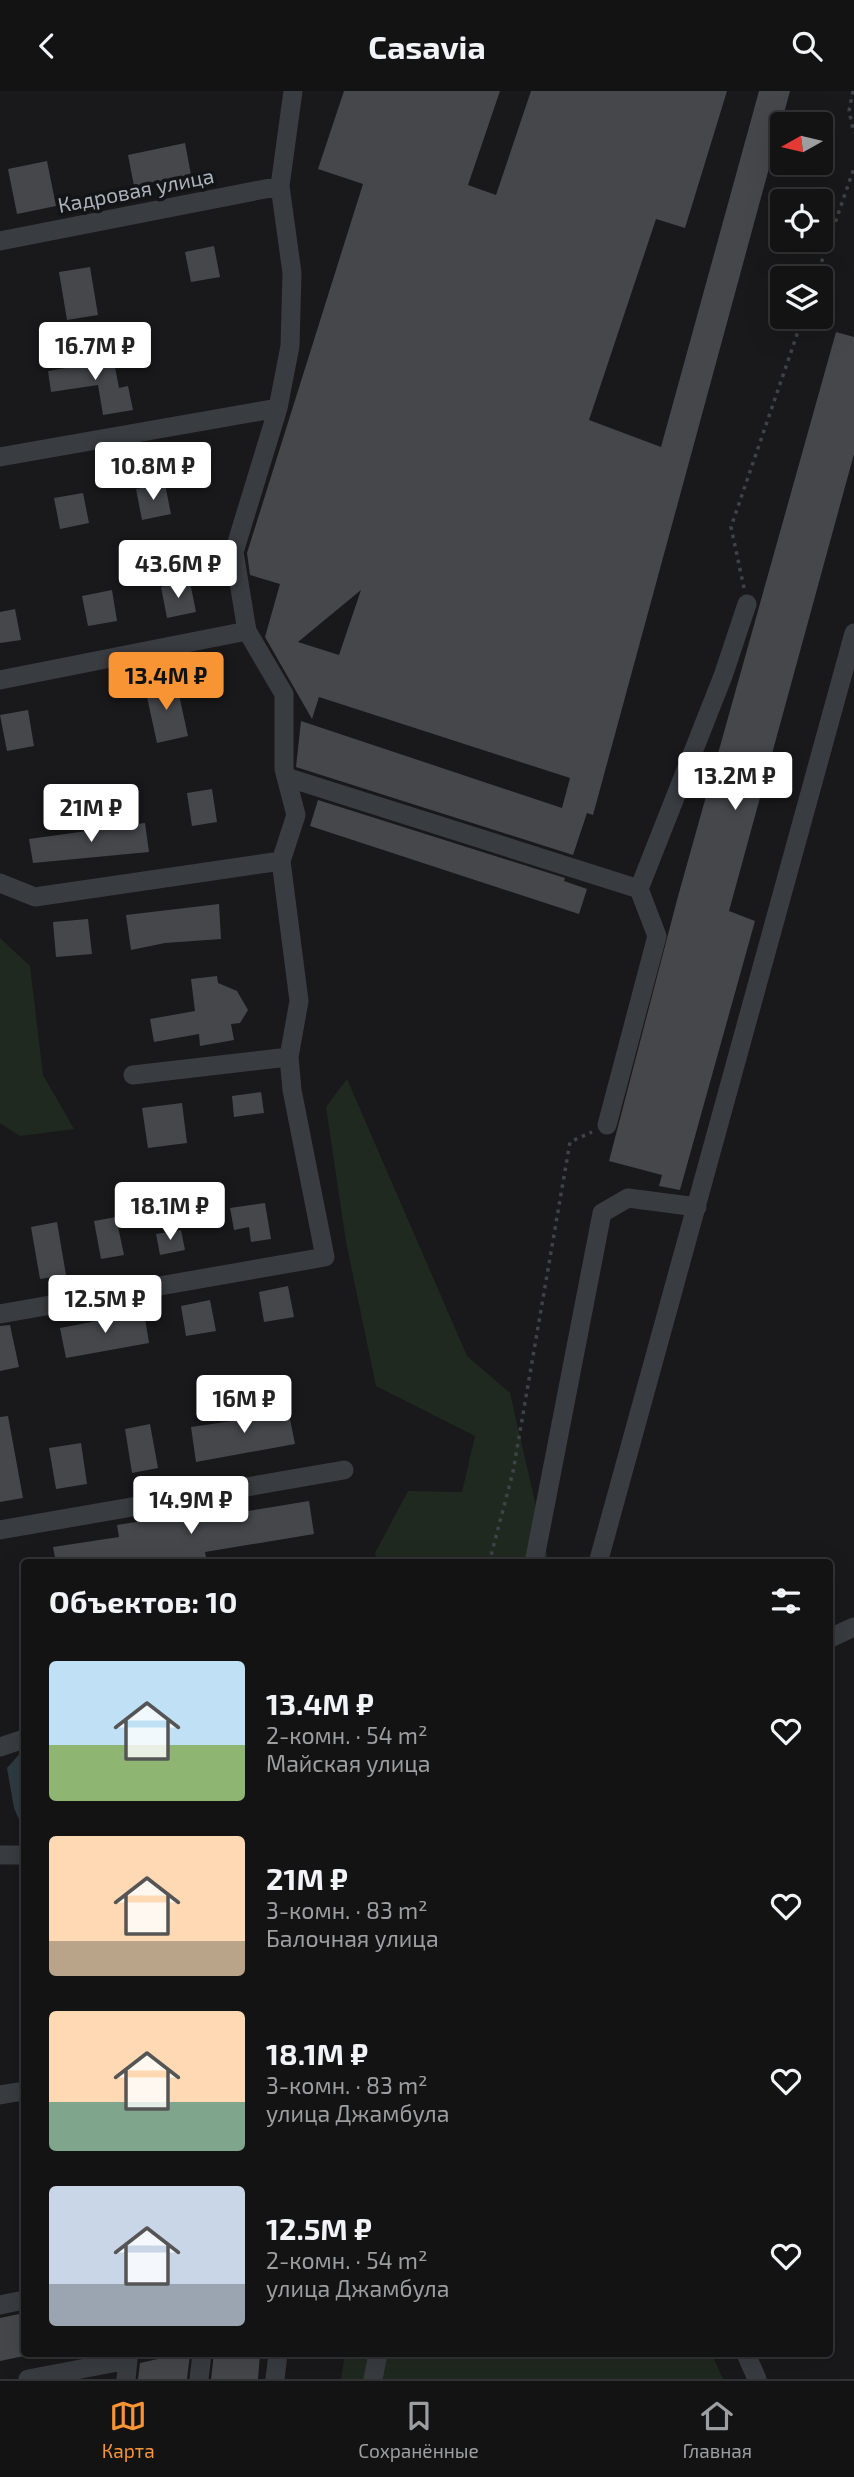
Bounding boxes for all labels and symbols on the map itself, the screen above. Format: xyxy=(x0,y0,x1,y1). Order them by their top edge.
north arrow xyxy=(770,112,833,175)
street label: Кадровая улица xyxy=(55,162,216,218)
pin: 16.7M ₽ xyxy=(30,323,160,382)
pin: 10.8M ₽ xyxy=(88,443,218,502)
pin: 43.6M ₽ xyxy=(113,540,243,600)
pin: 13.4M ₽ xyxy=(101,653,231,712)
pin: 13.2M ₽ xyxy=(670,753,800,812)
pin: 21M ₽ xyxy=(42,785,140,844)
pin: 18.1M ₽ xyxy=(105,1183,235,1242)
pin: 12.5M ₽ xyxy=(40,1275,170,1335)
pin: 16M ₽ xyxy=(195,1375,293,1435)
pin: 14.9M ₽ xyxy=(126,1477,256,1536)

